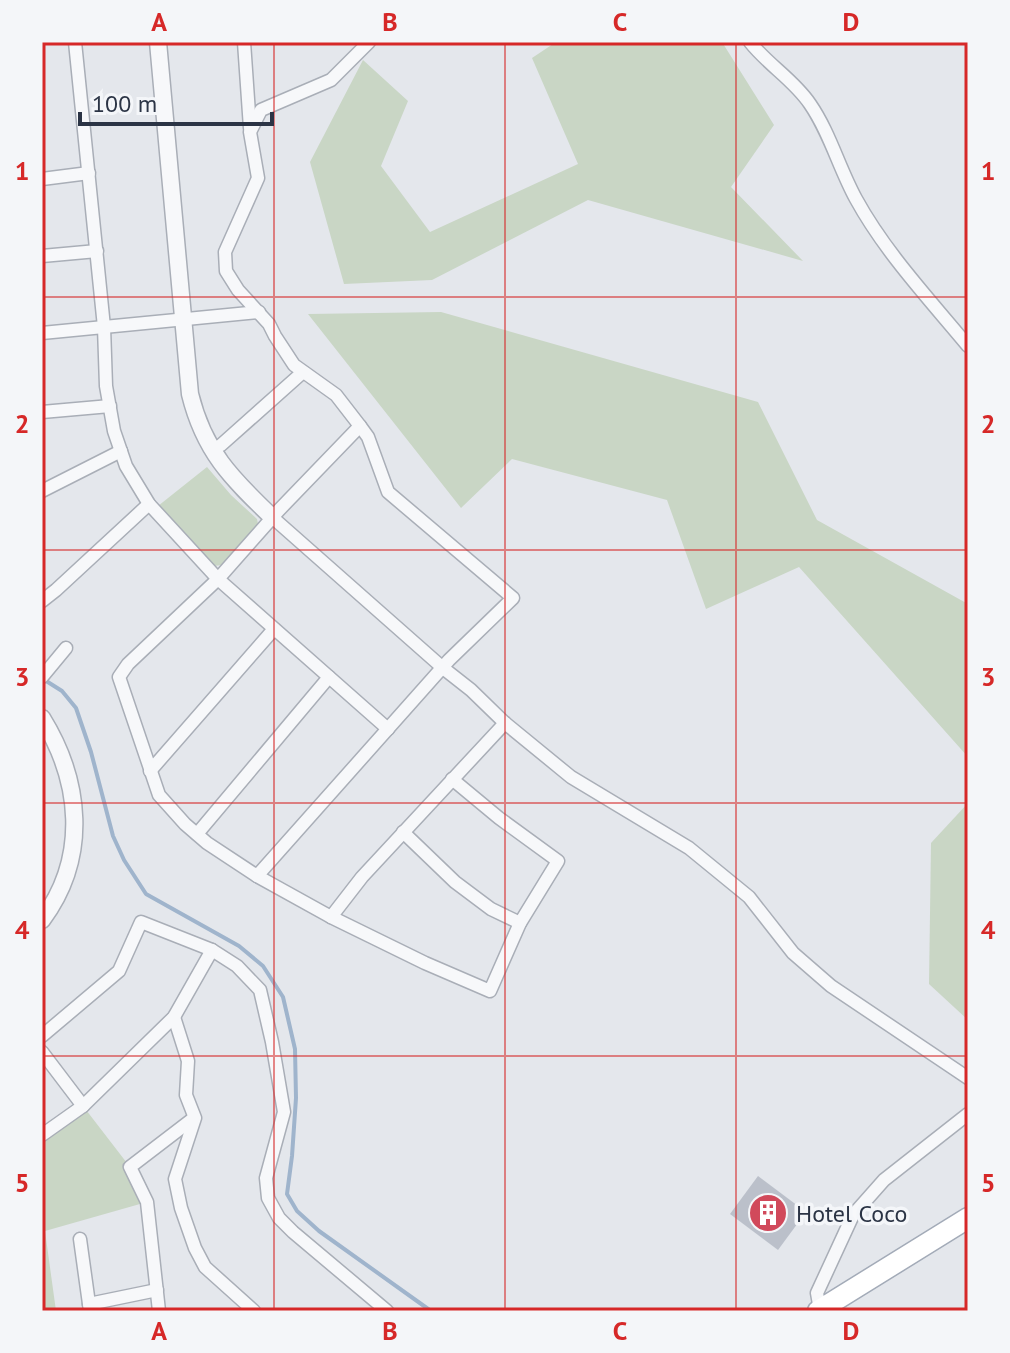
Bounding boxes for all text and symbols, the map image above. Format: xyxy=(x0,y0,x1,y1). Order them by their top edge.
text: A xyxy=(151,5,167,38)
text: B xyxy=(382,5,398,38)
text: C xyxy=(613,5,627,38)
text: D xyxy=(843,5,859,38)
scale bar xyxy=(80,76,272,126)
text: 100 m xyxy=(92,88,157,119)
text: 1 xyxy=(15,154,29,187)
text: 1 xyxy=(981,154,995,187)
text: 2 xyxy=(15,407,29,440)
text: 2 xyxy=(981,407,995,440)
text: 3 xyxy=(15,660,29,693)
text: 3 xyxy=(981,660,995,693)
text: 4 xyxy=(15,913,30,946)
text: 4 xyxy=(981,913,996,946)
text: 5 xyxy=(15,1166,29,1199)
text: 5 xyxy=(981,1166,995,1199)
building icon: Hotel Coco xyxy=(747,1192,789,1234)
place label: Hotel Coco xyxy=(796,1198,907,1229)
text: A xyxy=(151,1314,167,1347)
text: B xyxy=(382,1314,398,1347)
text: C xyxy=(613,1314,627,1347)
text: D xyxy=(843,1314,859,1347)

